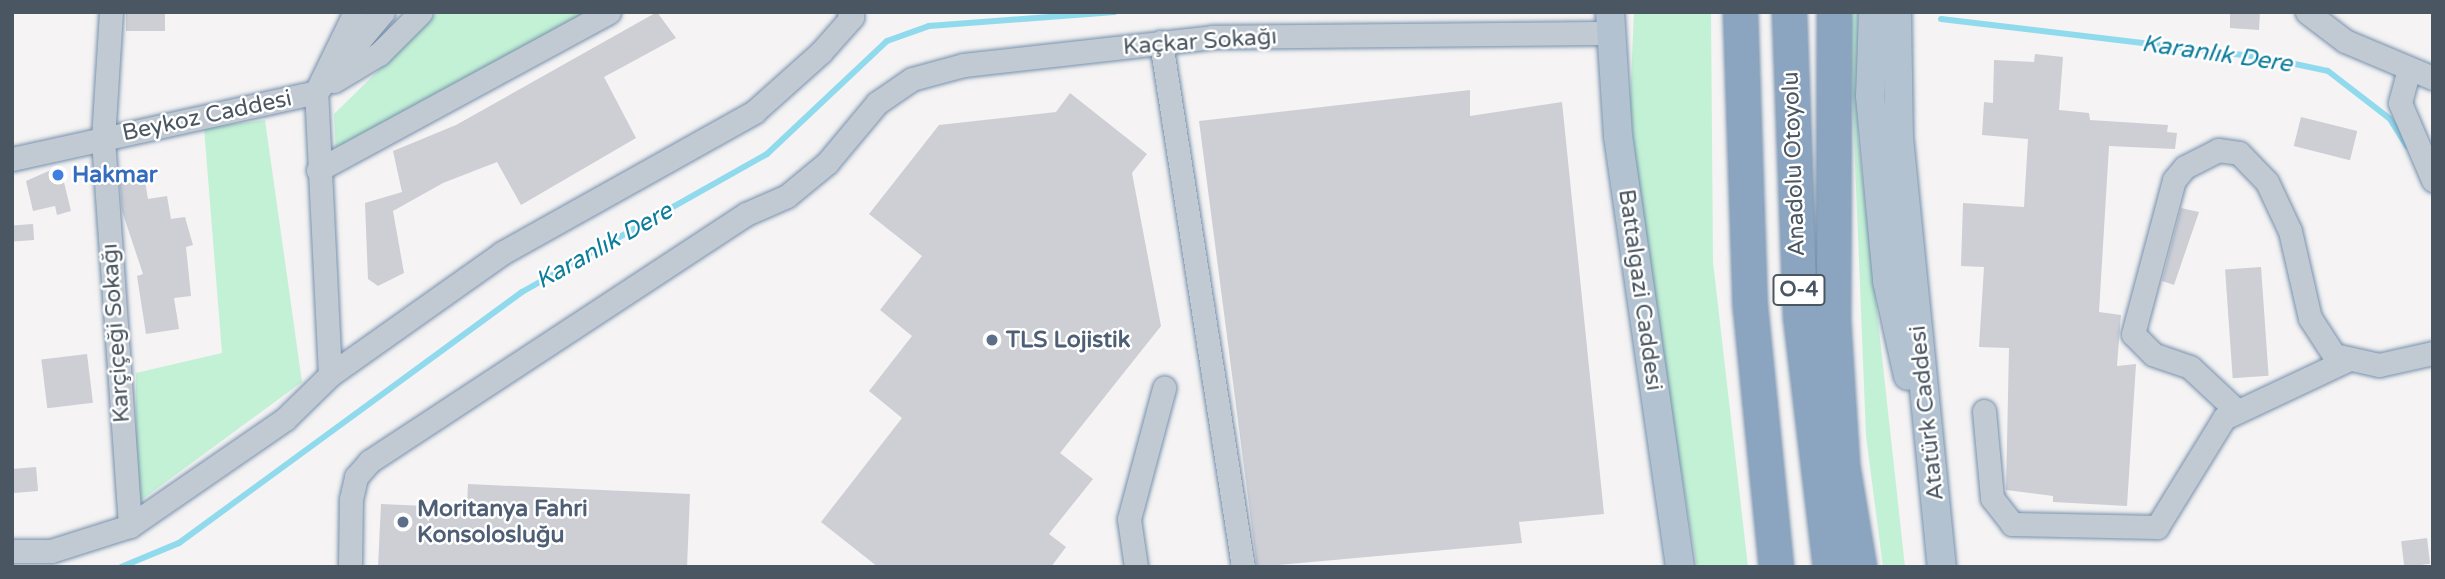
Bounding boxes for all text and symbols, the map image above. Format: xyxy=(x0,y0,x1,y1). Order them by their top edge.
street label: Kaçkar Sokağı xyxy=(1122,23,1278,61)
water label: Karanlık Dere xyxy=(2140,29,2294,79)
street label: Anadolu Otoyolu xyxy=(1777,71,1811,257)
street label: Beykoz Caddesi xyxy=(120,85,294,147)
place label: Hakmar xyxy=(72,161,158,189)
marker: Hakmar xyxy=(50,167,66,183)
street label: Battalgazi Caddesi xyxy=(1612,187,1668,393)
water label: Karanlık Dere xyxy=(531,197,677,295)
street label: Karçiçeği Sokağı xyxy=(96,242,136,424)
road number: O-4 xyxy=(1771,272,1827,308)
street label: Atatürk Caddesi xyxy=(1904,324,1950,502)
place label: TLS Lojistik xyxy=(1006,326,1130,354)
marker: TLS Lojistik xyxy=(984,332,1000,348)
place label: Moritanya Fahri Konsolosluğu xyxy=(417,495,588,549)
marker: Moritanya Fahri Konsolosluğu xyxy=(395,514,411,530)

